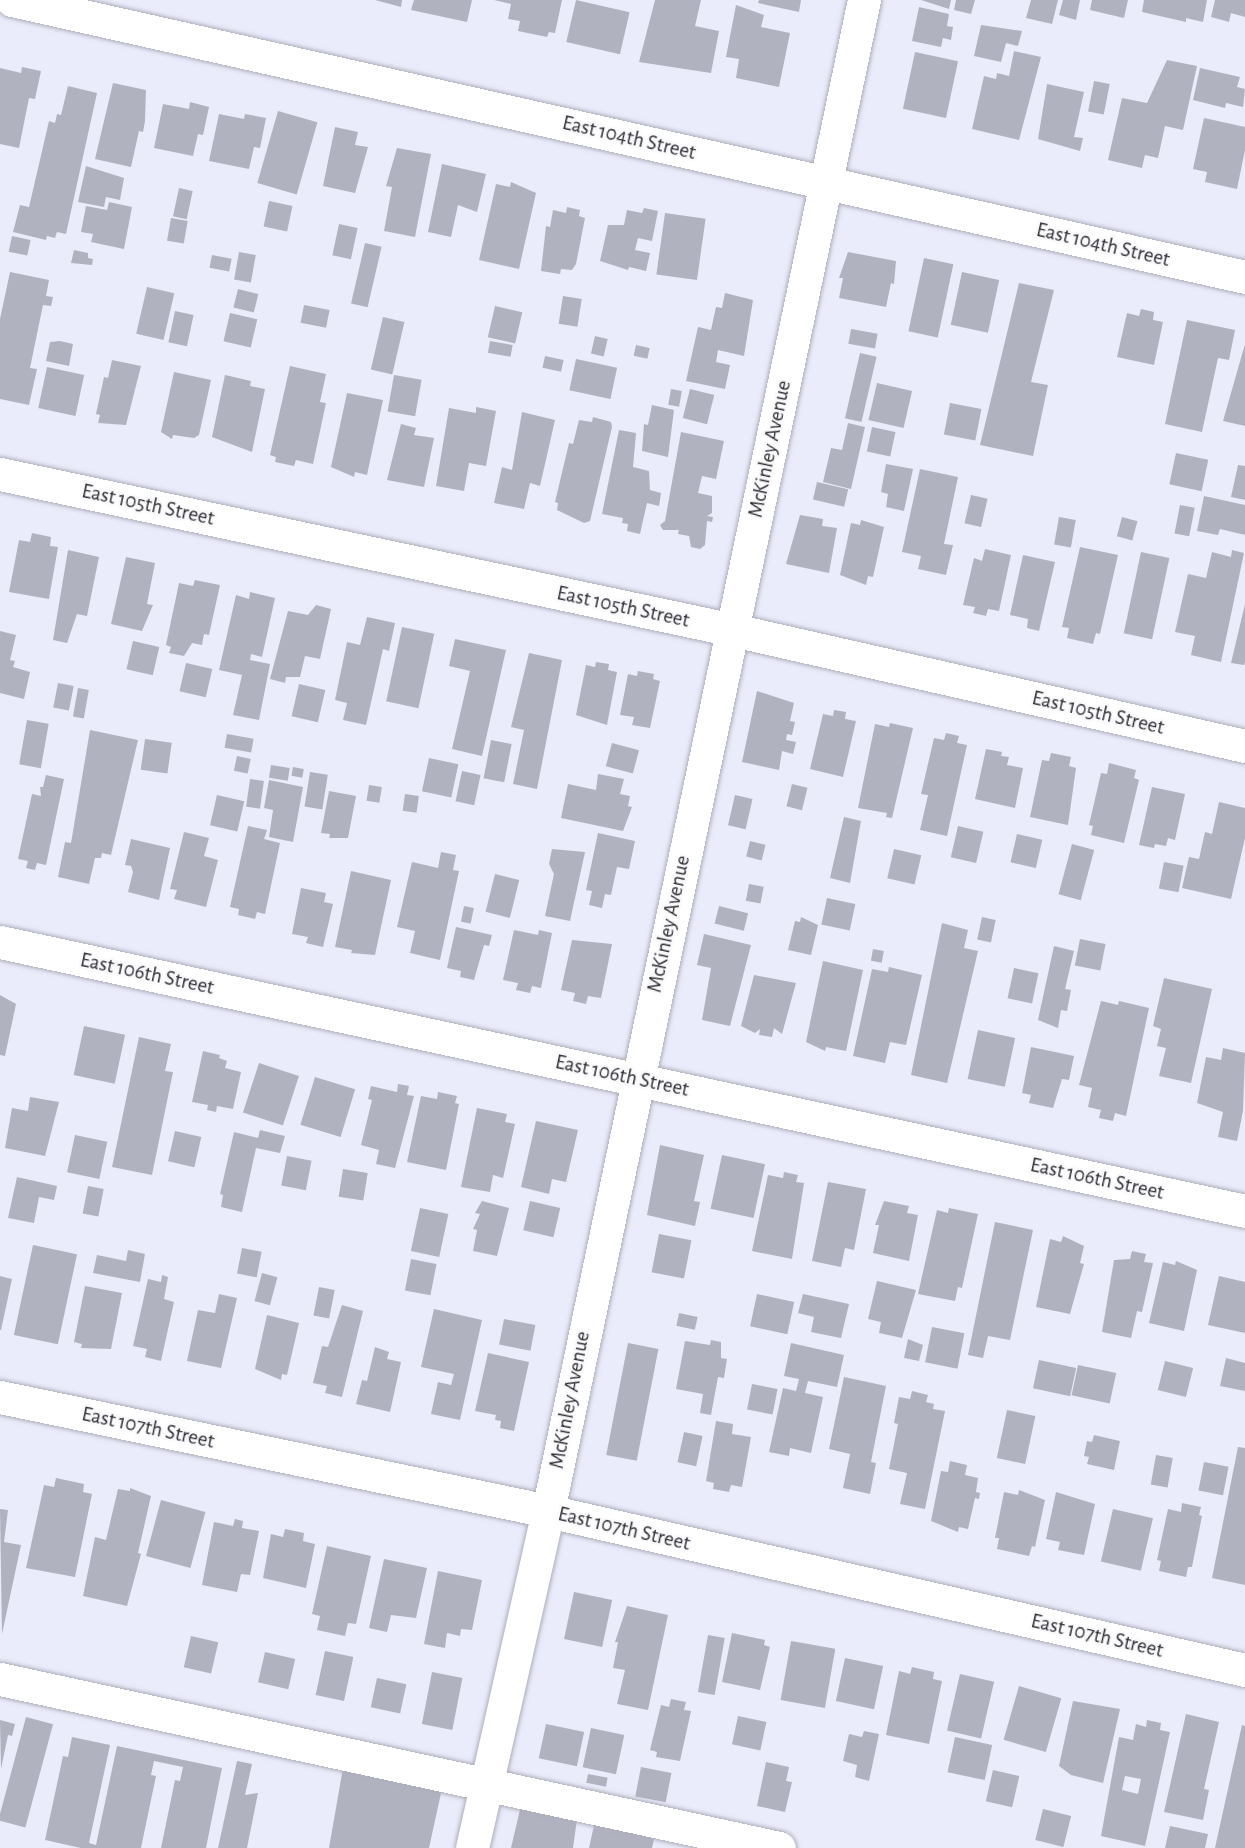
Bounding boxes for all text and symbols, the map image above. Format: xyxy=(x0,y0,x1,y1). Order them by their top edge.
street label: East 104th Street xyxy=(560,110,698,166)
street label: East 104th Street xyxy=(1034,217,1172,273)
street label: McKinley Avenue xyxy=(743,378,797,520)
street label: East 105th Street xyxy=(79,479,217,531)
street label: East 105th Street xyxy=(554,581,692,633)
street label: East 105th Street xyxy=(1029,686,1167,740)
street label: McKinley Avenue xyxy=(642,853,696,995)
street label: East 106th Street xyxy=(78,948,216,1000)
street label: East 106th Street xyxy=(553,1050,691,1102)
street label: East 106th Street xyxy=(1028,1153,1166,1205)
street label: McKinley Avenue xyxy=(544,1329,596,1471)
street label: East 107th Street xyxy=(79,1402,217,1454)
street label: East 107th Street xyxy=(555,1502,693,1556)
street label: East 107th Street xyxy=(1028,1609,1166,1663)

